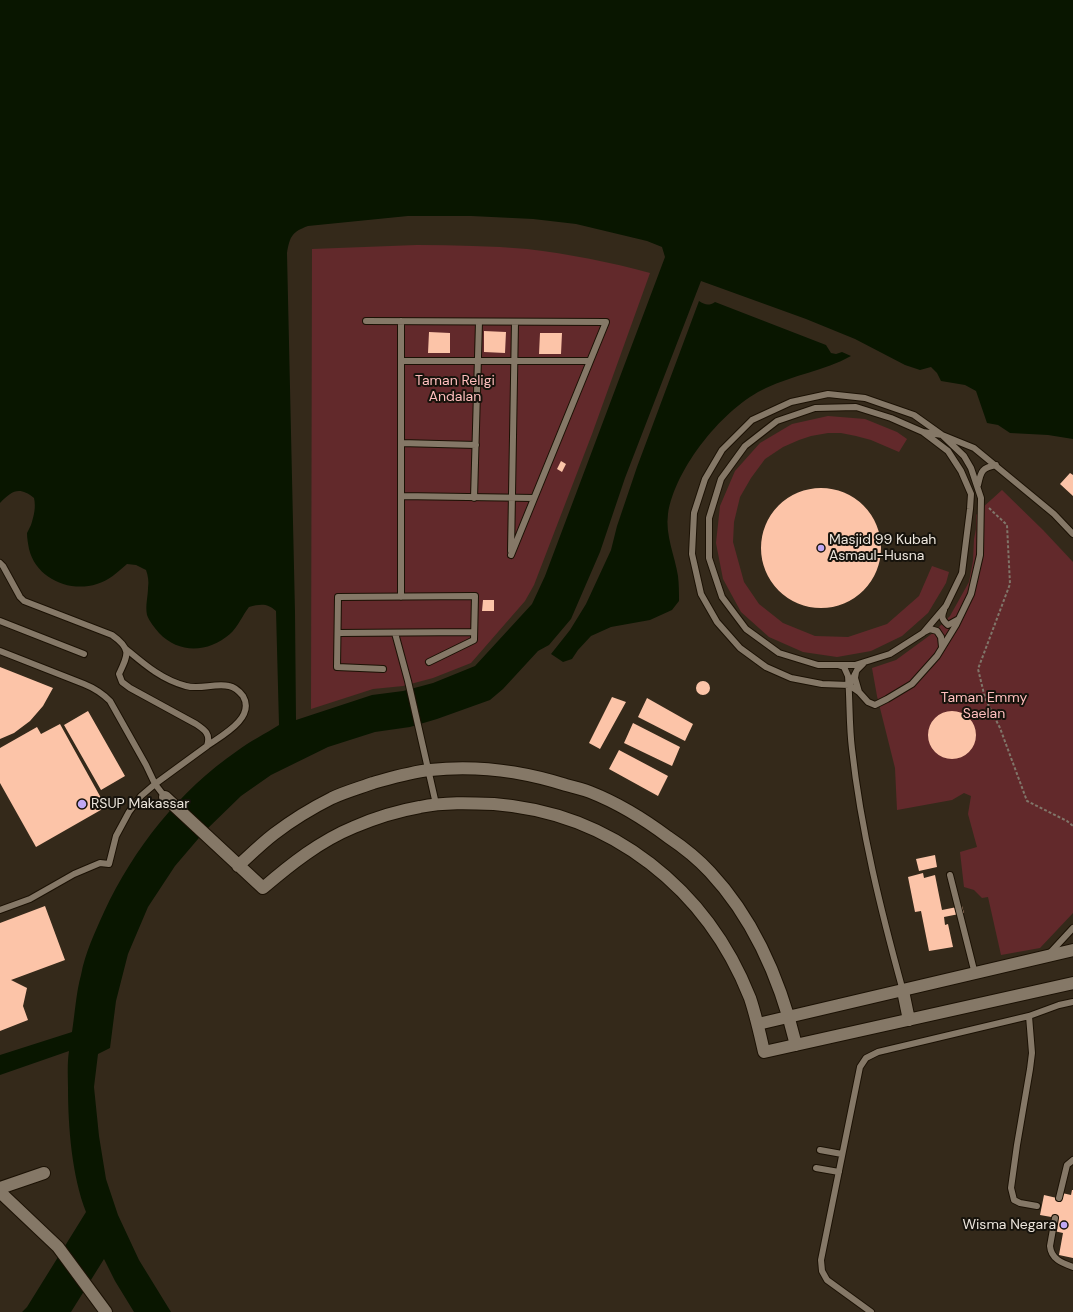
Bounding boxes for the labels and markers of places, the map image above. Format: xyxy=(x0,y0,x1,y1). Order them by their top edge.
place label: Masjid 99 Kubah Asmaul-Husna xyxy=(829,532,936,564)
marker: Masjid 99 Kubah Asmaul-Husna xyxy=(816,543,826,553)
place label: RSUP Makassar xyxy=(91,796,189,812)
marker: RSUP Makassar xyxy=(76,798,88,810)
place label: Wisma Negara xyxy=(962,1217,1056,1233)
marker: Wisma Negara xyxy=(1059,1220,1069,1230)

